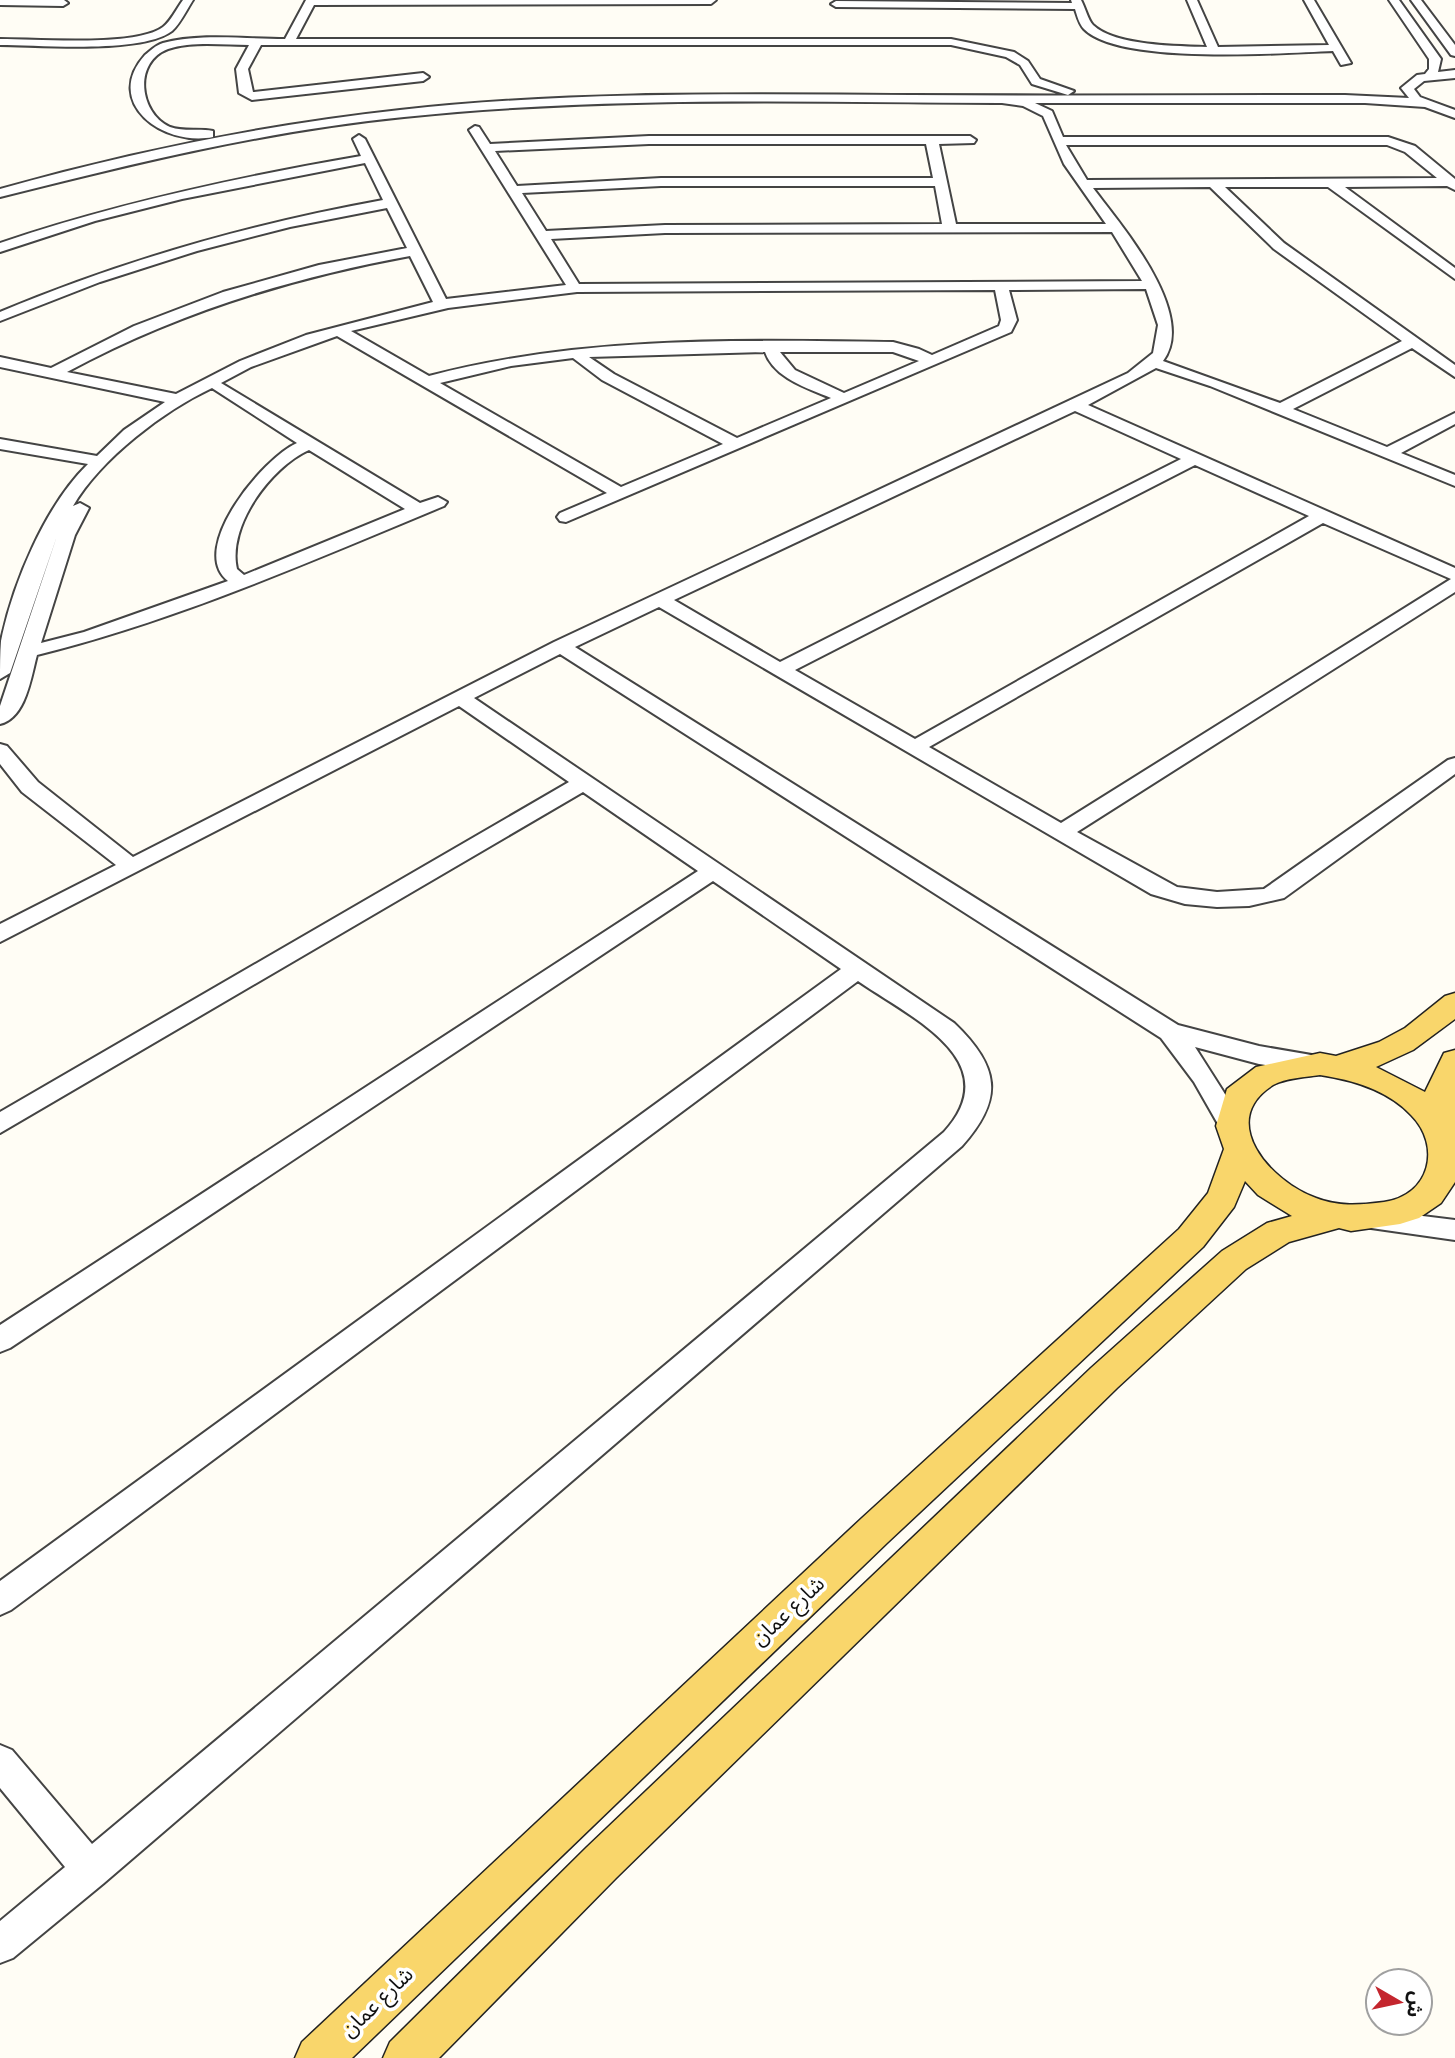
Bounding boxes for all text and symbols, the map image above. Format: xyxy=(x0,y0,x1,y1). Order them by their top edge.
street label: شارع عمان xyxy=(746,1571,831,1653)
street label: شارع عمان xyxy=(336,1961,420,2044)
north arrow xyxy=(1364,1967,1434,2037)
text: ش xyxy=(1402,1990,1429,2019)

